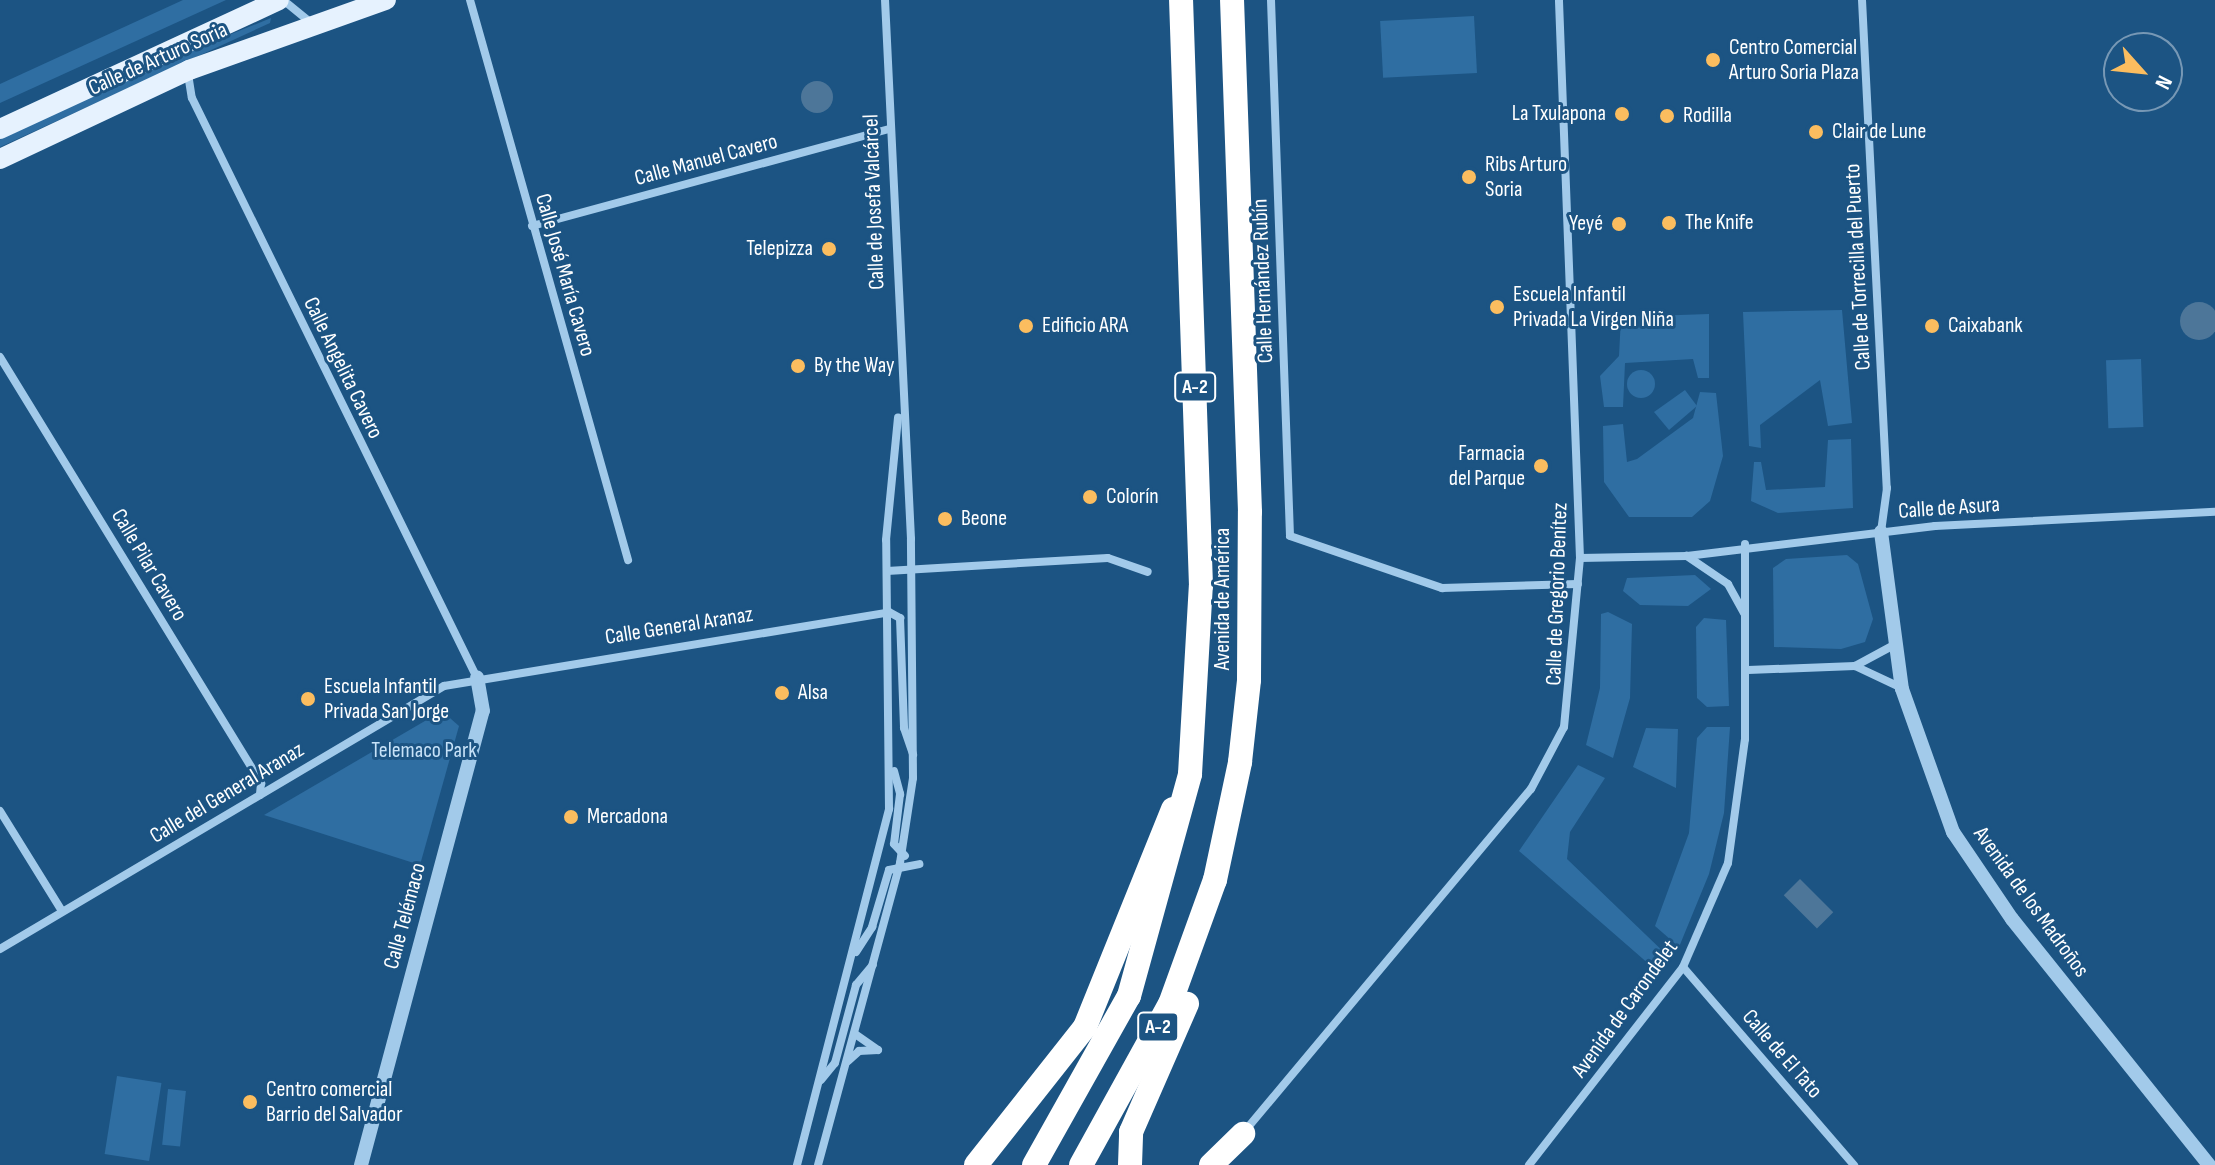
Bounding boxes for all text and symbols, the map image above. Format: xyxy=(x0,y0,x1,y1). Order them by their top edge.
street label: Calle de Arturo Soria xyxy=(85,17,231,101)
north arrow xyxy=(2103,32,2183,112)
place label: Centro Comercial Arturo Soria Plaza xyxy=(1729,34,1859,86)
marker: Centro Comercial Arturo Soria Plaza xyxy=(1704,51,1722,69)
text: N xyxy=(2148,71,2178,94)
place label: La Txulapona xyxy=(1512,101,1606,127)
place label: Rodilla xyxy=(1683,103,1732,129)
marker: La Txulapona xyxy=(1613,105,1631,123)
marker: Rodilla xyxy=(1658,107,1676,125)
street label: Calle de Josefa Valcárcel xyxy=(858,114,890,290)
place label: Clair de Lune xyxy=(1832,119,1926,145)
marker: Clair de Lune xyxy=(1807,123,1825,141)
street label: Calle Manuel Cavero xyxy=(632,128,780,192)
place label: Ribs Arturo Soria xyxy=(1485,151,1567,202)
street label: Calle de Torrecilla del Puerto xyxy=(1839,163,1877,371)
marker: Ribs Arturo Soria xyxy=(1460,168,1478,186)
street label: Calle José María Cavero xyxy=(529,191,601,359)
street label: Calle Hernández Rubín xyxy=(1247,198,1279,364)
place label: The Knife xyxy=(1685,210,1754,236)
place label: Yeyé xyxy=(1569,211,1603,237)
marker: The Knife xyxy=(1660,214,1678,232)
marker: Yeyé xyxy=(1610,215,1628,233)
place label: Telepizza xyxy=(746,236,813,262)
marker: Telepizza xyxy=(820,240,838,258)
place label: Escuela Infantil Privada La Virgen Niña xyxy=(1513,281,1674,332)
street label: Calle Angelita Cavero xyxy=(297,293,389,443)
marker: Escuela Infantil Privada La Virgen Niña xyxy=(1488,298,1506,316)
place label: Edificio ARA xyxy=(1042,313,1128,339)
place label: Caixabank xyxy=(1948,313,2023,339)
marker: Edificio ARA xyxy=(1017,317,1035,335)
marker: Caixabank xyxy=(1923,317,1941,335)
place label: By the Way xyxy=(814,353,895,379)
marker: By the Way xyxy=(789,357,807,375)
road number: A-2 xyxy=(1173,371,1217,403)
place label: Farmacia del Parque xyxy=(1449,440,1525,492)
marker: Farmacia del Parque xyxy=(1532,457,1550,475)
place label: Colorín xyxy=(1106,484,1159,510)
marker: Colorín xyxy=(1081,488,1099,506)
street label: Calle de Asura xyxy=(1897,491,2001,525)
street label: Calle de Gregorio Benítez xyxy=(1541,502,1573,686)
street label: Calle Pilar Cavero xyxy=(105,504,193,626)
place label: Beone xyxy=(961,506,1007,532)
marker: Beone xyxy=(936,510,954,528)
street label: Avenida de América xyxy=(1210,528,1236,670)
street label: Calle General Aranaz xyxy=(603,601,755,651)
place label: Escuela Infantil Privada San Jorge xyxy=(324,673,449,724)
place label: Alsa xyxy=(798,680,828,706)
marker: Alsa xyxy=(773,684,791,702)
marker: Escuela Infantil Privada San Jorge xyxy=(299,690,317,708)
street label: Calle del General Aranaz xyxy=(145,737,309,849)
park label: Telemaco Park xyxy=(371,738,477,764)
place label: Mercadona xyxy=(587,804,668,830)
marker: Mercadona xyxy=(562,808,580,826)
street label: Avenida de los Madroños xyxy=(1968,822,2094,982)
street label: Calle Telémaco xyxy=(378,860,432,972)
street label: Avenida de Carondelet xyxy=(1566,935,1684,1083)
street label: Calle de El Tato xyxy=(1736,1004,1828,1104)
road number: A-2 xyxy=(1136,1011,1180,1043)
place label: Centro comercial Barrio del Salvador xyxy=(266,1076,403,1128)
marker: Centro comercial Barrio del Salvador xyxy=(241,1093,259,1111)

